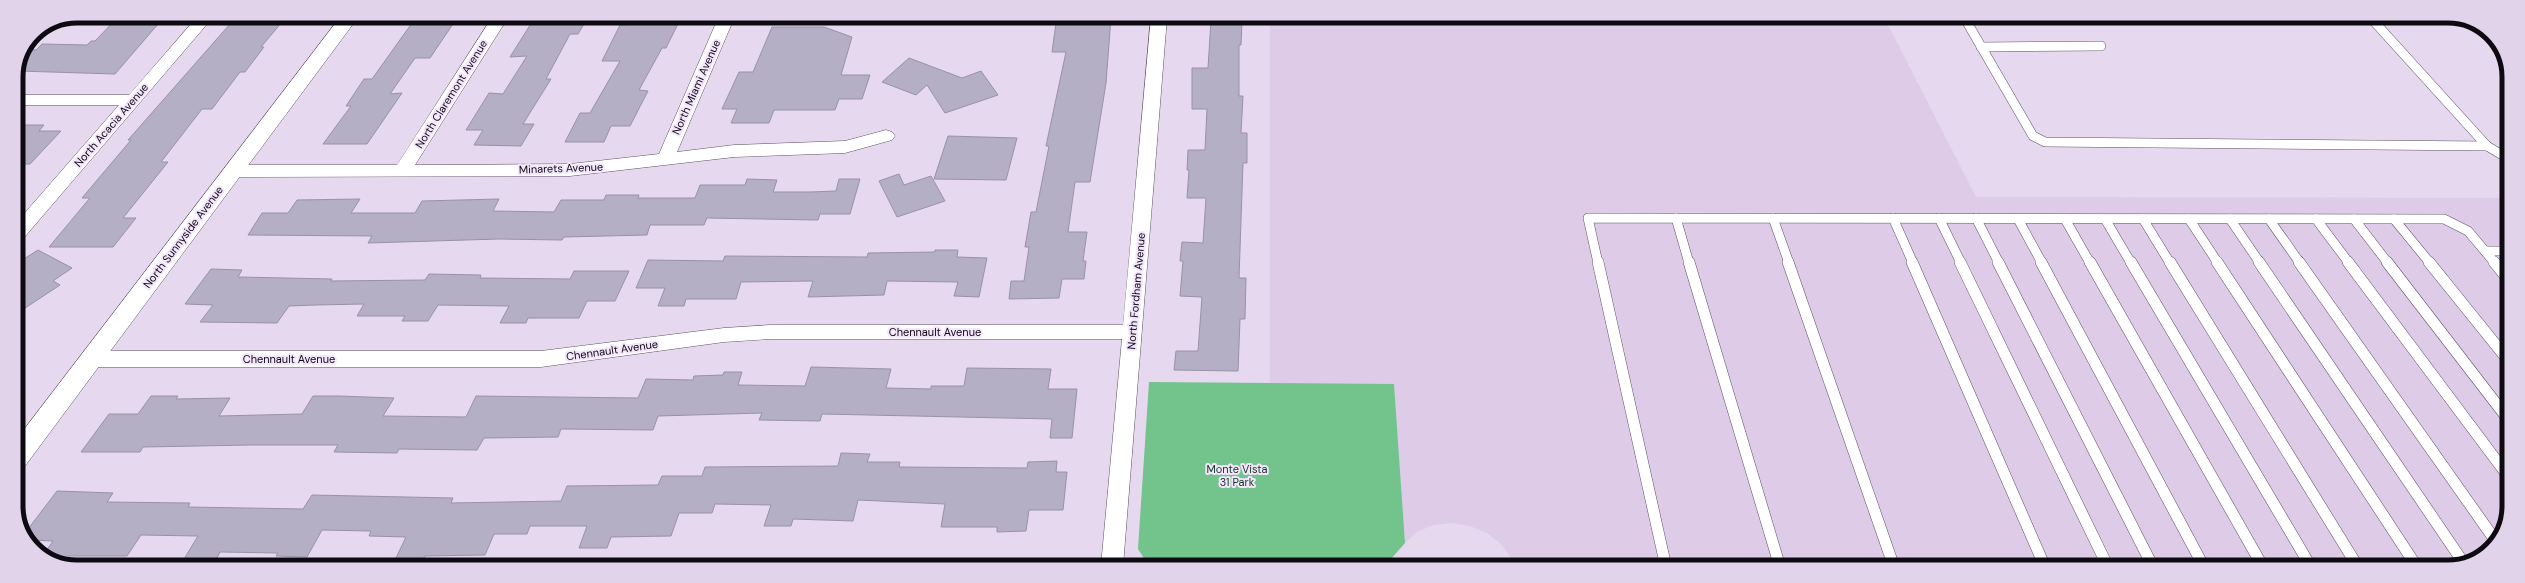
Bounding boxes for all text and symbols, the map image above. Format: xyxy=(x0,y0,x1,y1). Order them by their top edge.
street label: North Claremont Avenue xyxy=(412,37,490,151)
street label: North Miami Avenue xyxy=(669,37,723,137)
street label: North Acacia Avenue xyxy=(71,80,151,170)
street label: Minarets Avenue xyxy=(519,160,603,176)
street label: North Sunnyside Avenue xyxy=(140,183,226,291)
street label: North Fordham Avenue xyxy=(1124,232,1148,350)
street label: Chennault Avenue xyxy=(889,325,981,339)
street label: Chennault Avenue xyxy=(565,337,659,363)
street label: Chennault Avenue xyxy=(243,352,335,366)
park label: Monte Vista 31 Park xyxy=(1207,462,1268,489)

